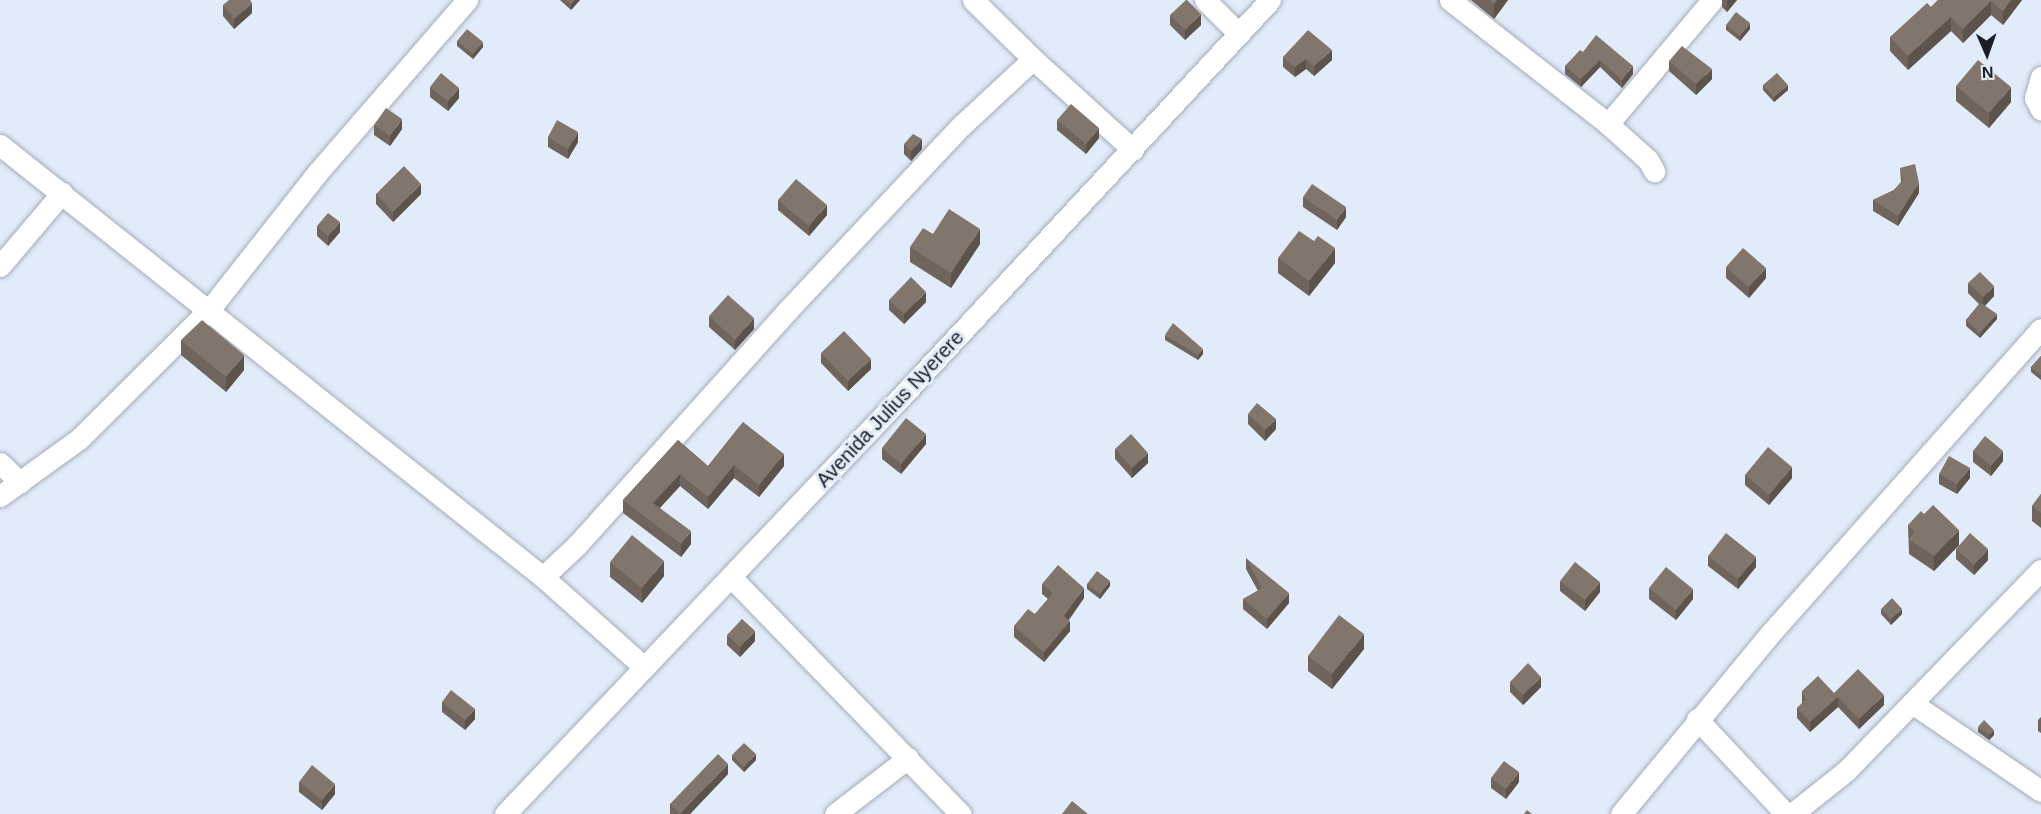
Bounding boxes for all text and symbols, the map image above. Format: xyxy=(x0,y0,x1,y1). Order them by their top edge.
north arrow xyxy=(1957,24,2017,84)
text: N xyxy=(1982,64,1994,81)
street label: Avenida Julius Nyerere xyxy=(811,326,969,492)

